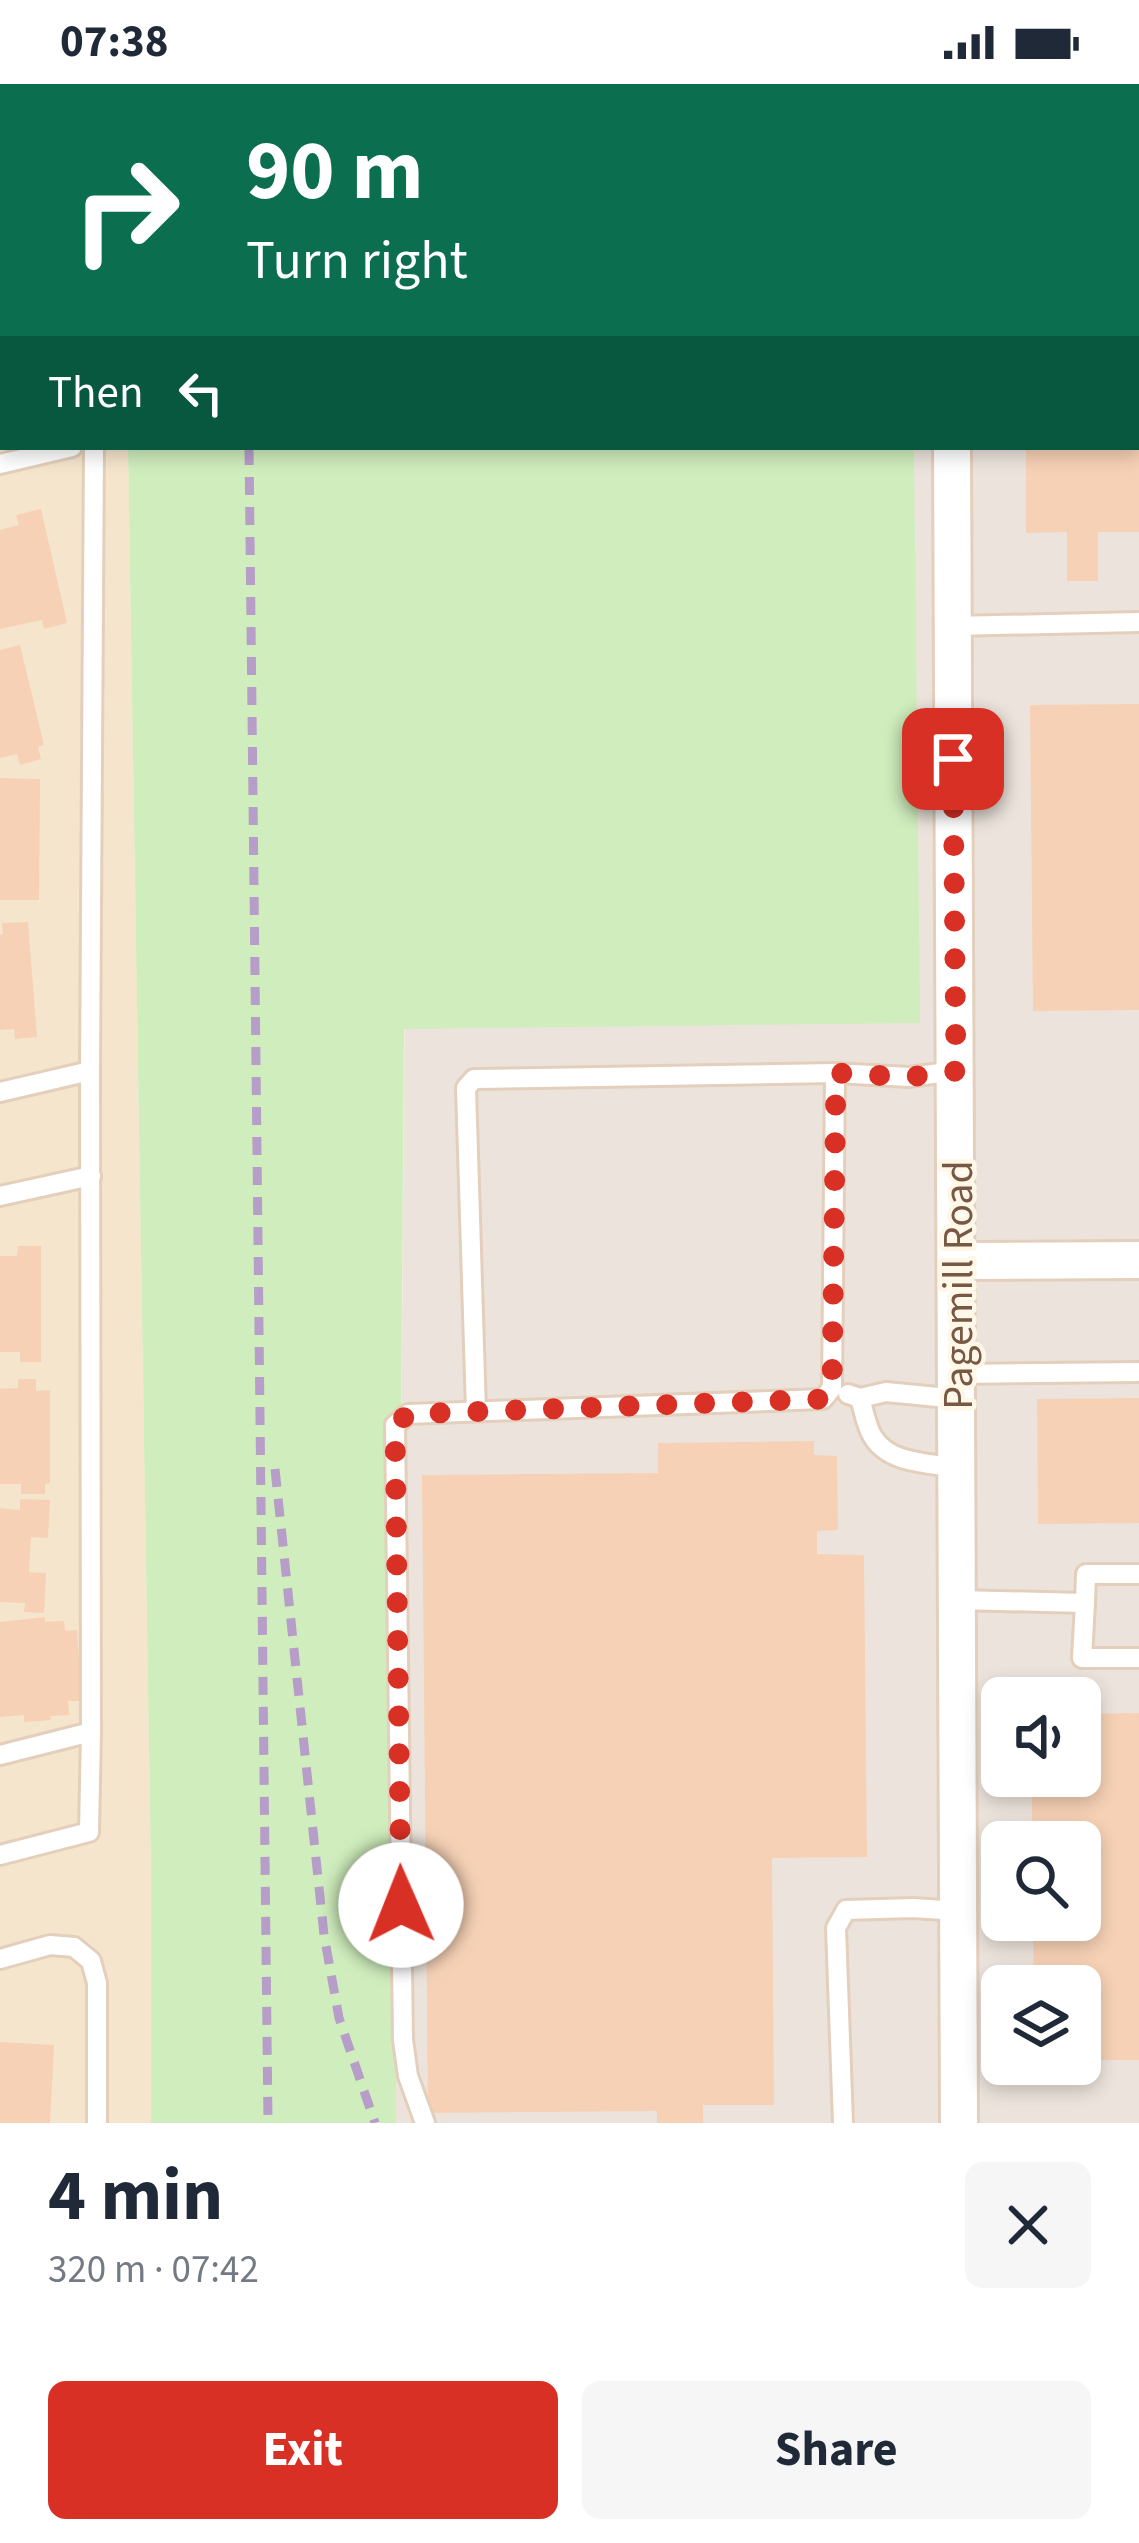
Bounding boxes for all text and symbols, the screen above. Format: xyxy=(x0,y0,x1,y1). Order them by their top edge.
text: 07:38 xyxy=(60,10,169,74)
text: 90 m xyxy=(246,112,424,232)
icon: right xyxy=(48,132,204,288)
text: Turn right xyxy=(246,223,468,300)
icon: left xyxy=(168,360,234,426)
text: Then xyxy=(48,361,144,425)
pin xyxy=(902,708,1004,810)
icon: arrive xyxy=(920,726,986,792)
street label: Pagemill Road xyxy=(929,1160,989,1410)
map controls xyxy=(981,1677,1101,2085)
button: sound xyxy=(981,1677,1101,1797)
button: search xyxy=(981,1821,1101,1941)
position arrow xyxy=(338,1842,464,1968)
button: layers xyxy=(981,1965,1101,2085)
text: 4 min xyxy=(48,2145,223,2248)
button: close xyxy=(965,2162,1091,2288)
text: 320 m · 07:42 xyxy=(48,2242,259,2298)
button: Exit xyxy=(48,2381,558,2519)
button: Share xyxy=(582,2381,1091,2519)

